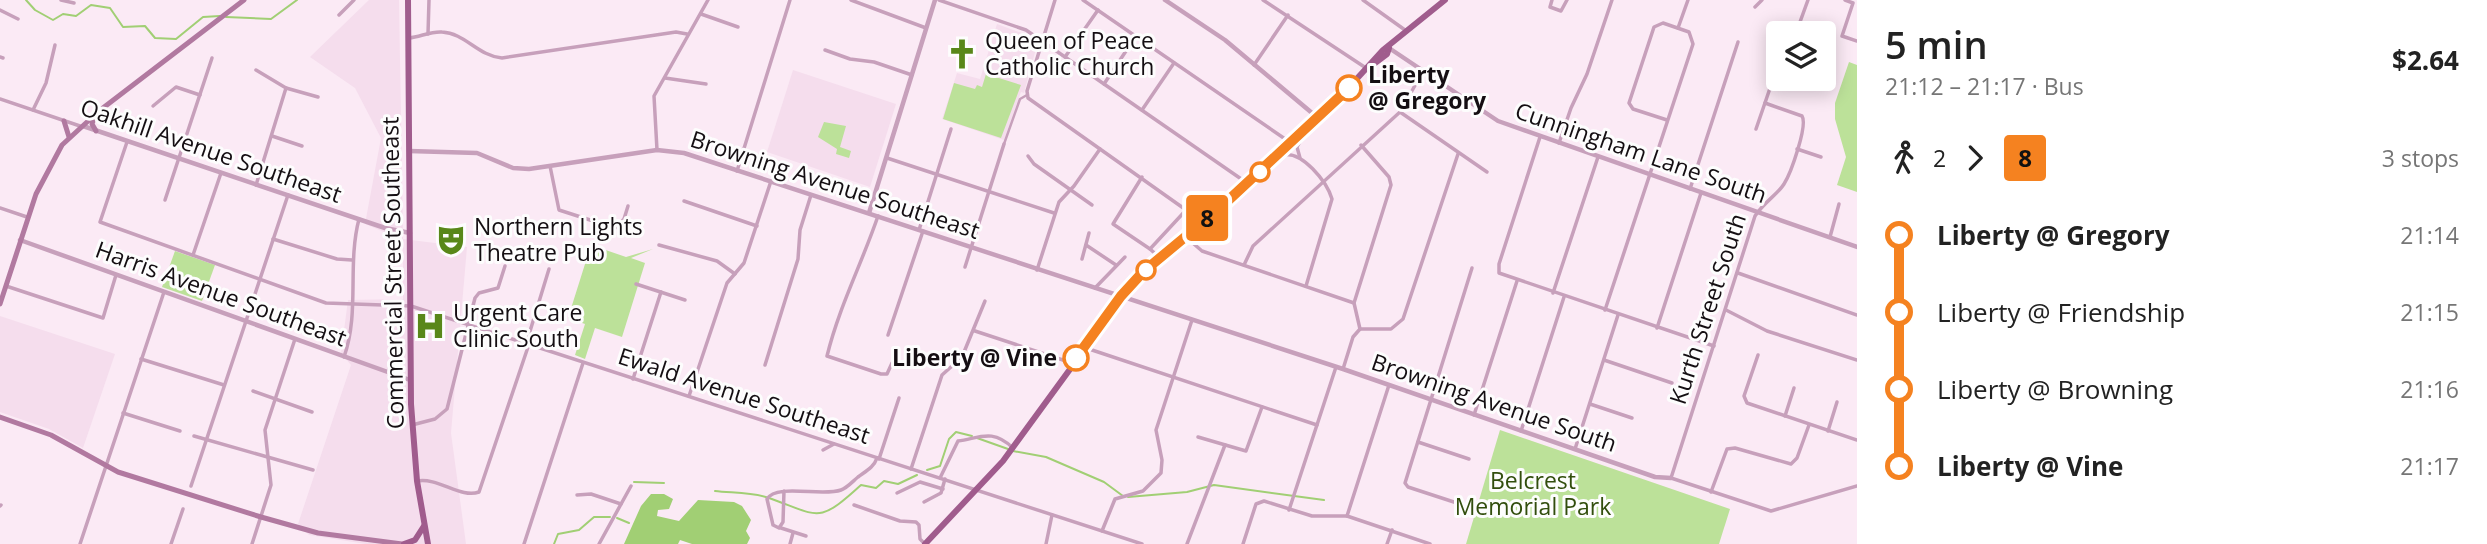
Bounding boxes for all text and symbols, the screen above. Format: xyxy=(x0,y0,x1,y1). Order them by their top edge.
text: 5 min xyxy=(1885,18,1988,70)
map controls xyxy=(1766,21,1836,91)
button: layers xyxy=(1766,21,1836,91)
place label: Queen of Peace Catholic Church xyxy=(985,24,1154,82)
church icon: Queen of Peace Catholic Church xyxy=(945,37,979,71)
text: $2.64 xyxy=(2392,42,2459,78)
place label: Liberty @ Gregory xyxy=(1368,58,1487,116)
text: 21:12 – 21:17 · Bus xyxy=(1885,70,2084,102)
marker: Liberty @ Gregory xyxy=(1336,75,1362,101)
street label: Oakhill Avenue Southeast xyxy=(77,90,346,210)
street label: Cunningham Lane South xyxy=(1511,94,1771,210)
street label: Commercial Street Southeast xyxy=(373,116,411,430)
street label: Browning Avenue Southeast xyxy=(687,122,984,246)
icon: walk xyxy=(1885,139,1923,177)
icon: forward xyxy=(1956,139,1994,177)
text: 8 xyxy=(2018,141,2032,174)
text: 2 xyxy=(1933,142,1946,174)
text: 3 stops xyxy=(2382,142,2459,174)
unlabelled marker xyxy=(1250,162,1270,182)
line badge: 8 xyxy=(1184,195,1230,241)
text: 8 xyxy=(1200,201,1214,234)
street label: Kurth Street South xyxy=(1661,209,1753,408)
place label: Northern Lights Theatre Pub xyxy=(474,210,643,268)
text: Liberty @ Gregory xyxy=(1937,217,2170,253)
text: 21:14 xyxy=(2400,219,2459,251)
theatre icon: Northern Lights Theatre Pub xyxy=(434,223,468,257)
street label: Harris Avenue Southeast xyxy=(91,233,351,353)
unlabelled marker xyxy=(1136,260,1156,280)
text: Liberty @ Friendship xyxy=(1937,294,2185,330)
place label: Urgent Care Clinic South xyxy=(453,296,582,354)
text: 21:15 xyxy=(2400,296,2459,328)
hospital icon: Urgent Care Clinic South xyxy=(413,309,447,343)
street label: Ewald Avenue Southeast xyxy=(614,339,874,451)
place label: Liberty @ Vine xyxy=(892,341,1057,373)
marker: Liberty @ Vine xyxy=(1063,345,1089,371)
street label: Browning Avenue South xyxy=(1367,345,1621,459)
text: Liberty @ Browning xyxy=(1937,371,2173,407)
text: 21:16 xyxy=(2400,373,2459,405)
text: Liberty @ Vine xyxy=(1937,448,2123,484)
text: 21:17 xyxy=(2400,450,2459,482)
park label: Belcrest Memorial Park xyxy=(1455,464,1611,522)

